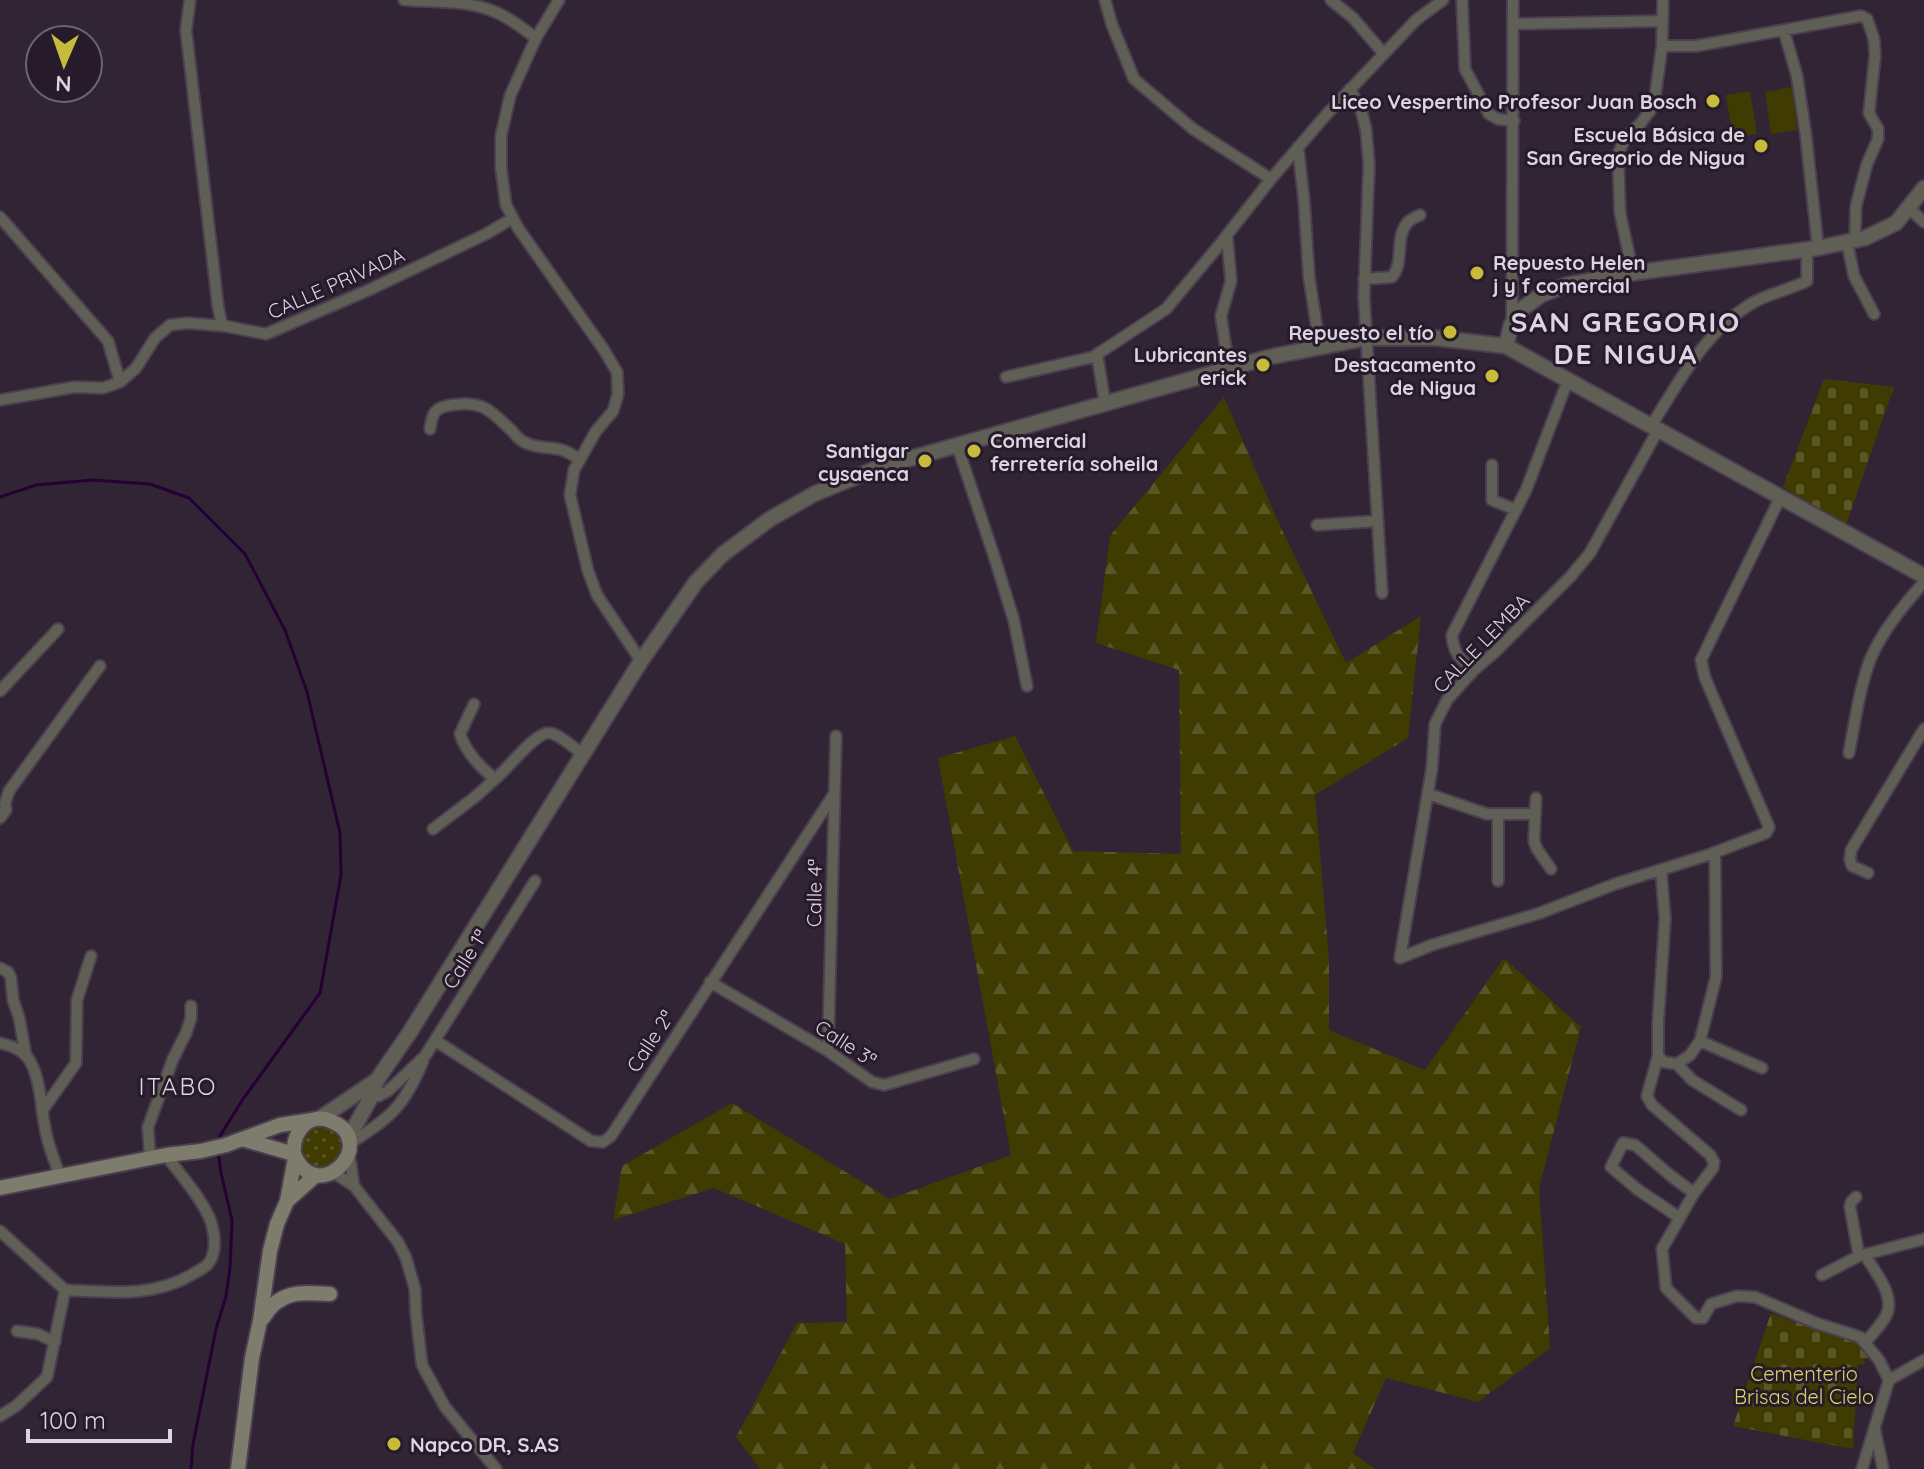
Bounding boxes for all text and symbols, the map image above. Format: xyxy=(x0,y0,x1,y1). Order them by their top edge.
north arrow xyxy=(24,24,104,104)
text: N xyxy=(55,70,72,98)
place label: Liceo Vespertino Profesor Juan Bosch xyxy=(1331,89,1697,114)
marker: Liceo Vespertino Profesor Juan Bosch xyxy=(1704,92,1722,110)
place label: Escuela Básica de San Gregorio de Nigua xyxy=(1527,122,1745,170)
marker: Escuela Básica de San Gregorio de Nigua xyxy=(1752,137,1770,155)
street label: CALLE PRIVADA xyxy=(264,242,408,324)
place label: Repuesto Helen j y f comercial xyxy=(1492,250,1645,298)
marker: Repuesto Helen j y f comercial xyxy=(1468,264,1486,282)
district label: SAN GREGORIO DE NIGUA xyxy=(1511,304,1741,371)
place label: Repuesto el tío xyxy=(1288,320,1434,345)
marker: Repuesto el tío xyxy=(1441,323,1459,341)
place label: Lubricantes erick xyxy=(1134,342,1247,390)
place label: Destacamento de Nigua xyxy=(1334,352,1476,400)
marker: Lubricantes erick xyxy=(1254,356,1272,374)
marker: Destacamento de Nigua xyxy=(1483,367,1501,385)
place label: Comercial ferretería soheila xyxy=(990,428,1158,476)
place label: Santigar cysaenca xyxy=(818,438,909,486)
marker: Comercial ferretería soheila xyxy=(965,442,983,460)
marker: Santigar cysaenca xyxy=(916,452,934,470)
street label: CALLE LEMBA xyxy=(1427,588,1535,698)
street label: Calle 4ª xyxy=(801,859,827,927)
street label: Calle 1ª xyxy=(437,925,493,993)
street label: Calle 2ª xyxy=(621,1005,679,1077)
street label: Calle 3ª xyxy=(811,1014,881,1072)
district label: ITABO xyxy=(139,1071,217,1101)
park label: Cementerio Brisas del Cielo xyxy=(1734,1361,1874,1409)
scale bar xyxy=(28,1393,170,1443)
text: 100 m xyxy=(40,1405,106,1435)
place label: Napco DR, S.AS xyxy=(410,1432,559,1457)
marker: Napco DR, S.AS xyxy=(385,1435,403,1453)

